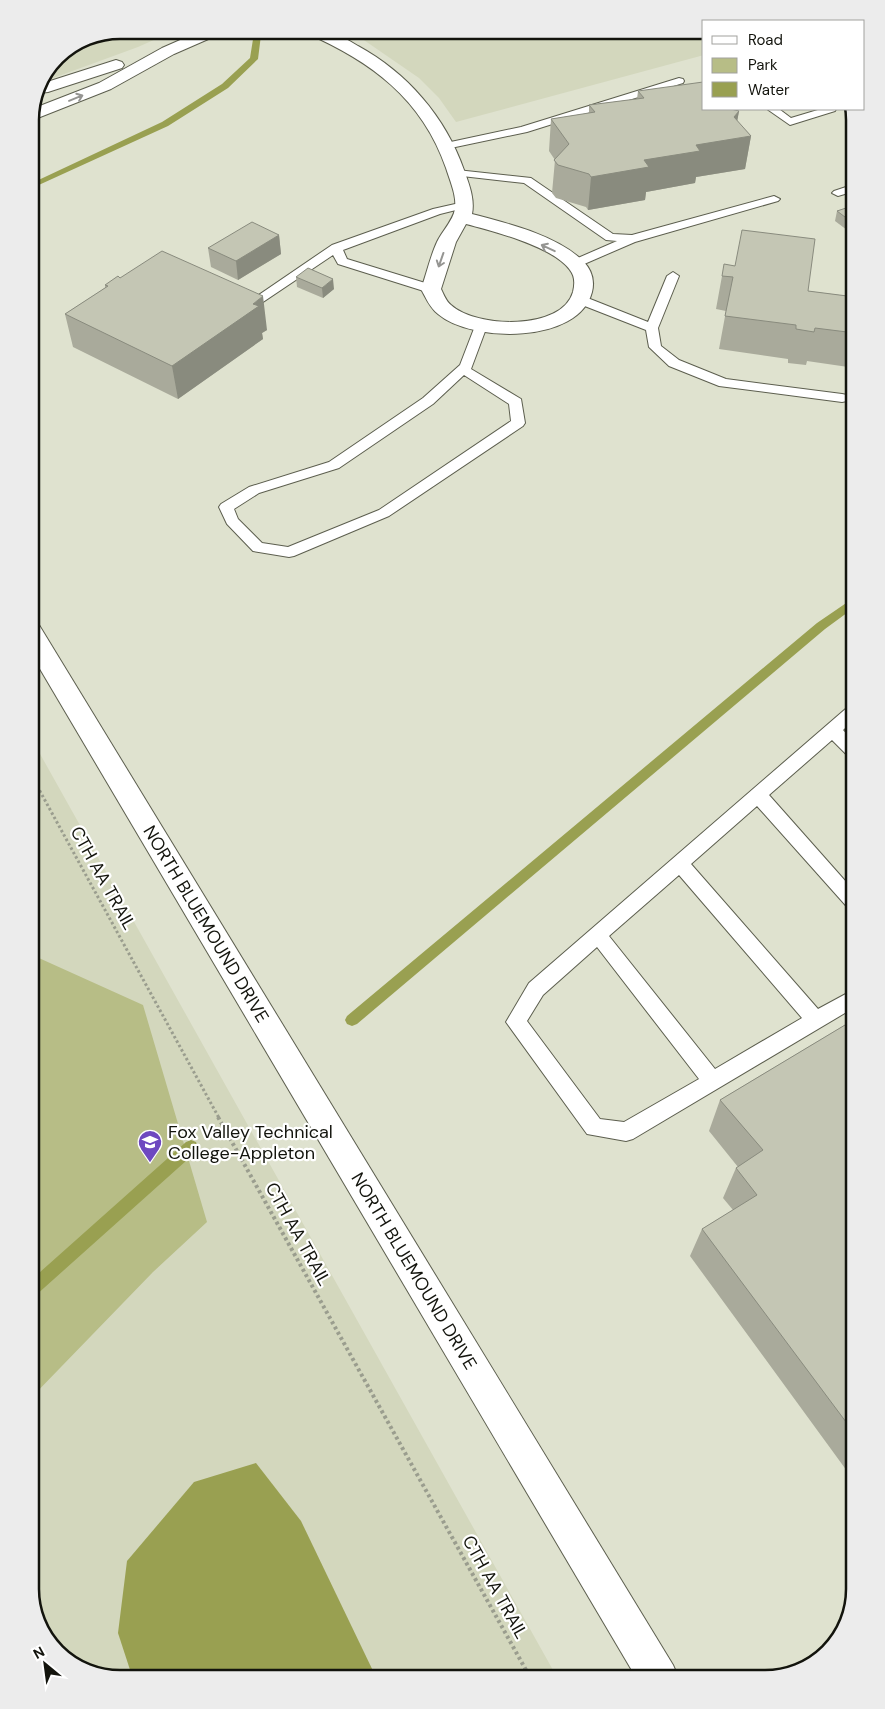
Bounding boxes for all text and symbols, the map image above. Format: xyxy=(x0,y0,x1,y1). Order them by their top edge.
legend xyxy=(702,20,865,110)
text: Road xyxy=(748,30,783,50)
text: Park xyxy=(748,55,778,75)
text: Water xyxy=(748,80,790,100)
one-way arrow xyxy=(68,92,83,101)
one-way arrow xyxy=(541,242,556,252)
one-way arrow xyxy=(436,252,445,267)
street label: NORTH BLUEMOUND DRIVE xyxy=(138,821,274,1027)
street label: CTH AA TRAIL xyxy=(65,822,141,934)
place label: Fox Valley Technical College-Appleton xyxy=(168,1120,333,1165)
school or university icon: Fox Valley Technical College-Appleton xyxy=(137,1129,163,1163)
street label: NORTH BLUEMOUND DRIVE xyxy=(346,1168,482,1374)
street label: CTH AA TRAIL xyxy=(260,1178,336,1290)
street label: CTH AA TRAIL xyxy=(457,1531,533,1643)
north arrow xyxy=(20,1639,70,1689)
text: N xyxy=(30,1642,48,1663)

